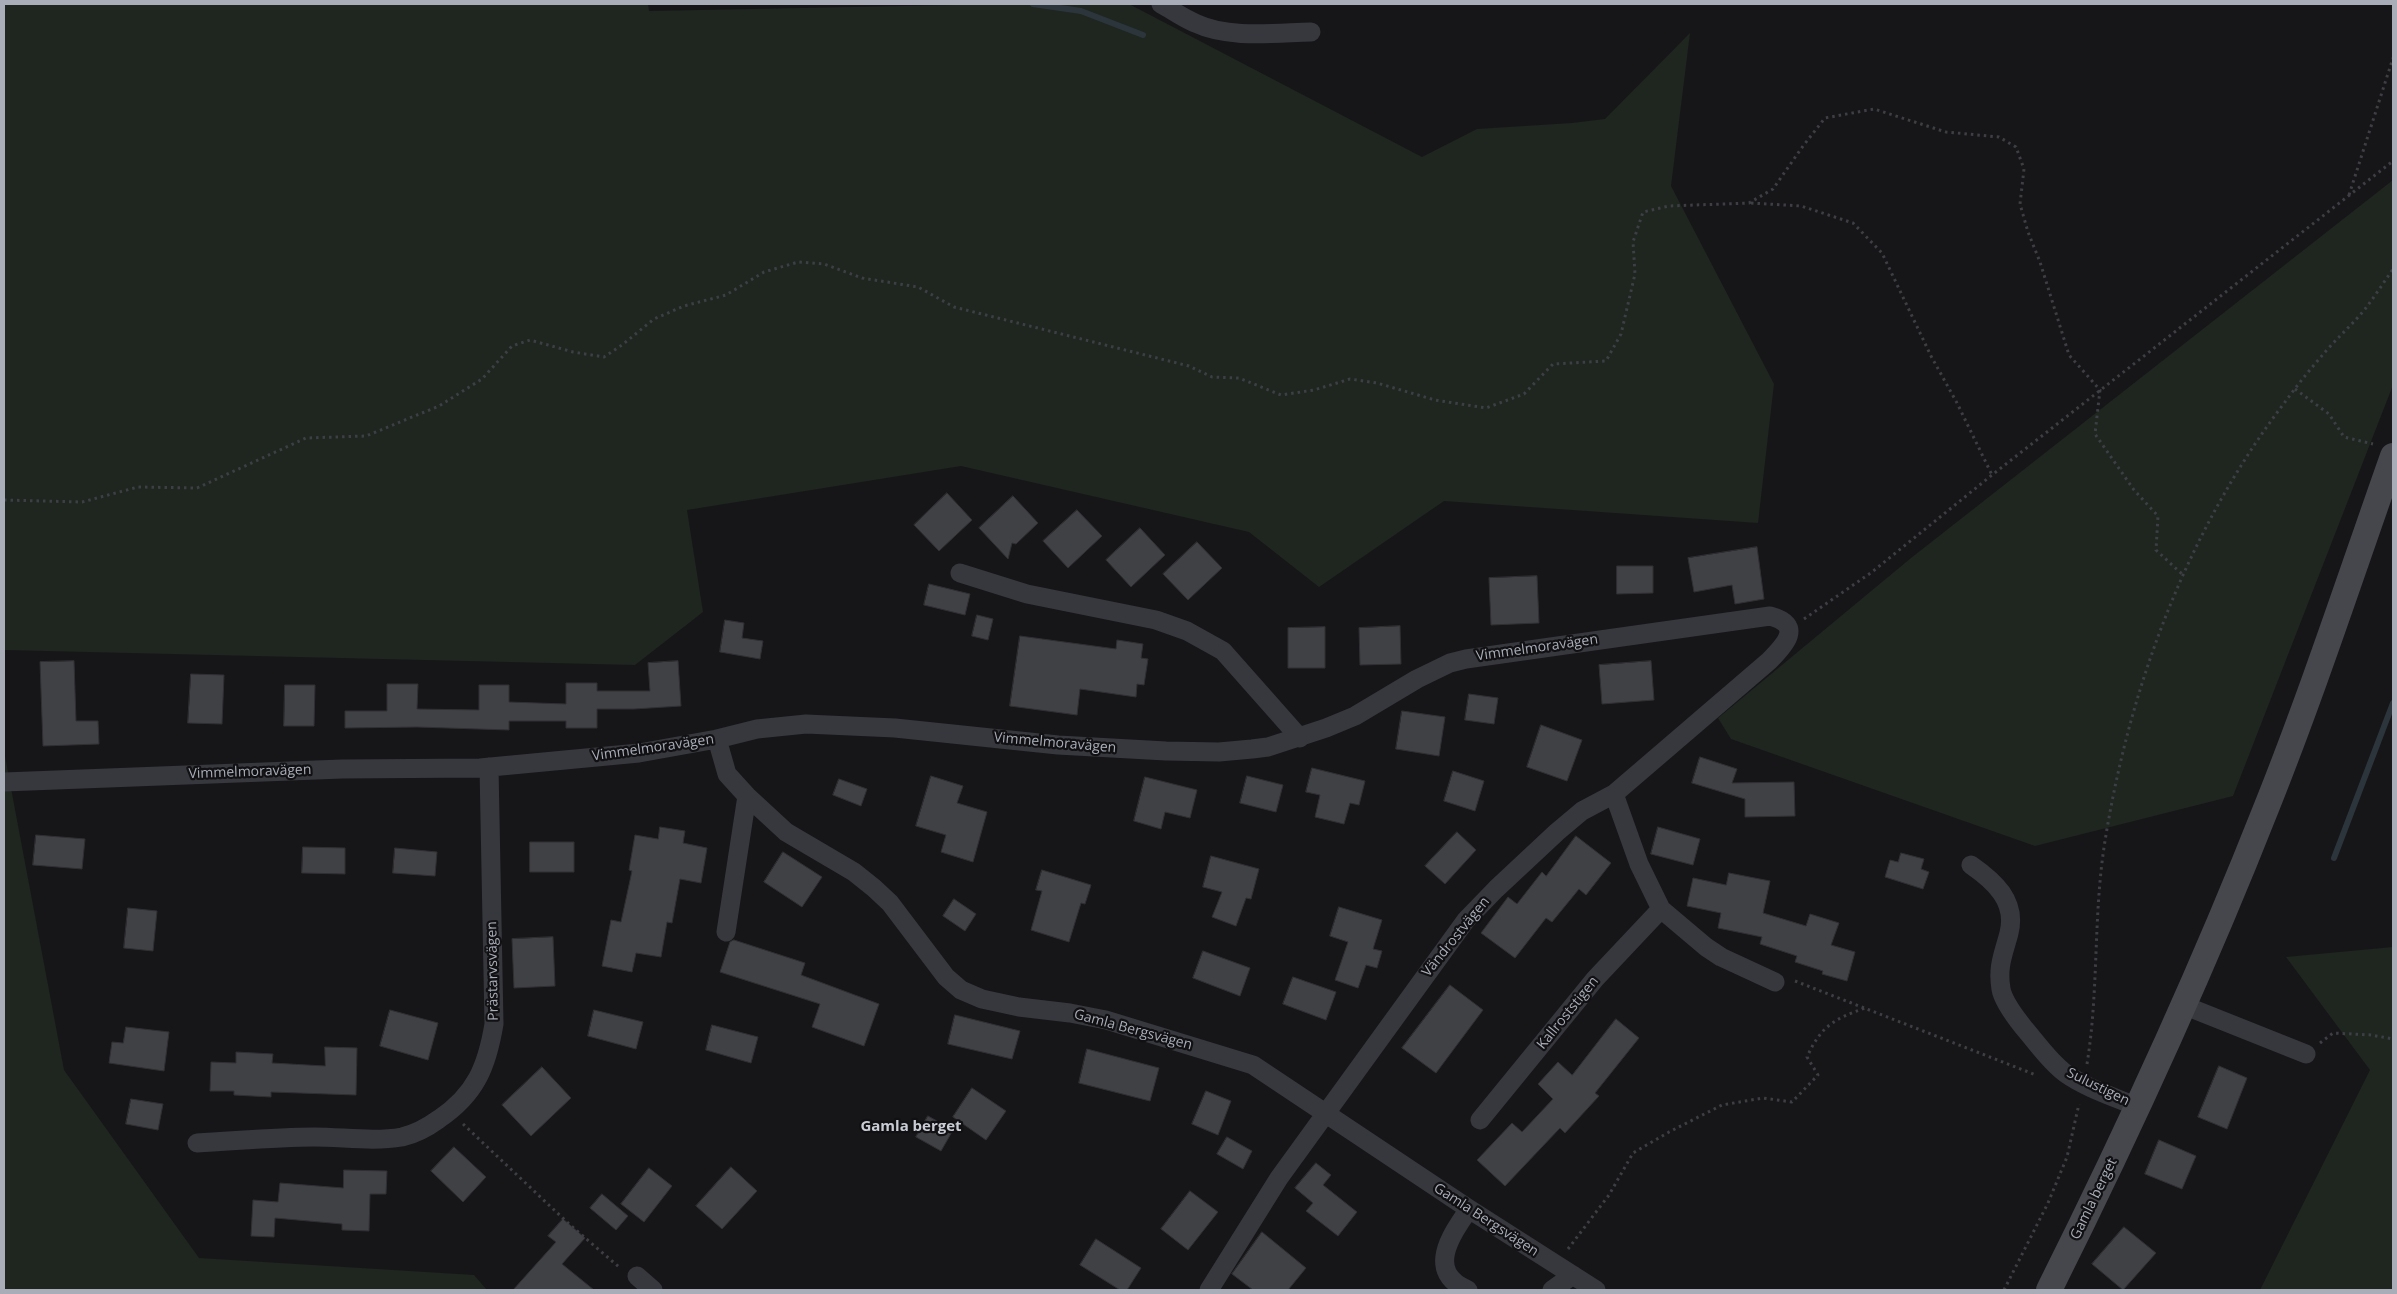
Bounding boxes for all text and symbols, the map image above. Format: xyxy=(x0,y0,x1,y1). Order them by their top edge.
street label: Vimmelmoravägen xyxy=(1475,631,1599,665)
street label: Vimmelmoravägen xyxy=(993,729,1117,757)
street label: Vimmelmoravägen xyxy=(591,731,715,765)
street label: Vimmelmoravägen xyxy=(188,761,312,783)
street label: Vändrostvägen xyxy=(1419,894,1493,980)
street label: Prästarvsvägen xyxy=(484,921,502,1021)
street label: Kallroststigen xyxy=(1534,973,1602,1053)
street label: Gamla Bergsvägen xyxy=(1072,1006,1194,1054)
street label: Sulustigen xyxy=(2064,1065,2132,1109)
district label: Gamla berget xyxy=(860,1118,962,1136)
street label: Gamla berget xyxy=(2067,1156,2121,1242)
street label: Gamla Bergsvägen xyxy=(1430,1180,1542,1260)

